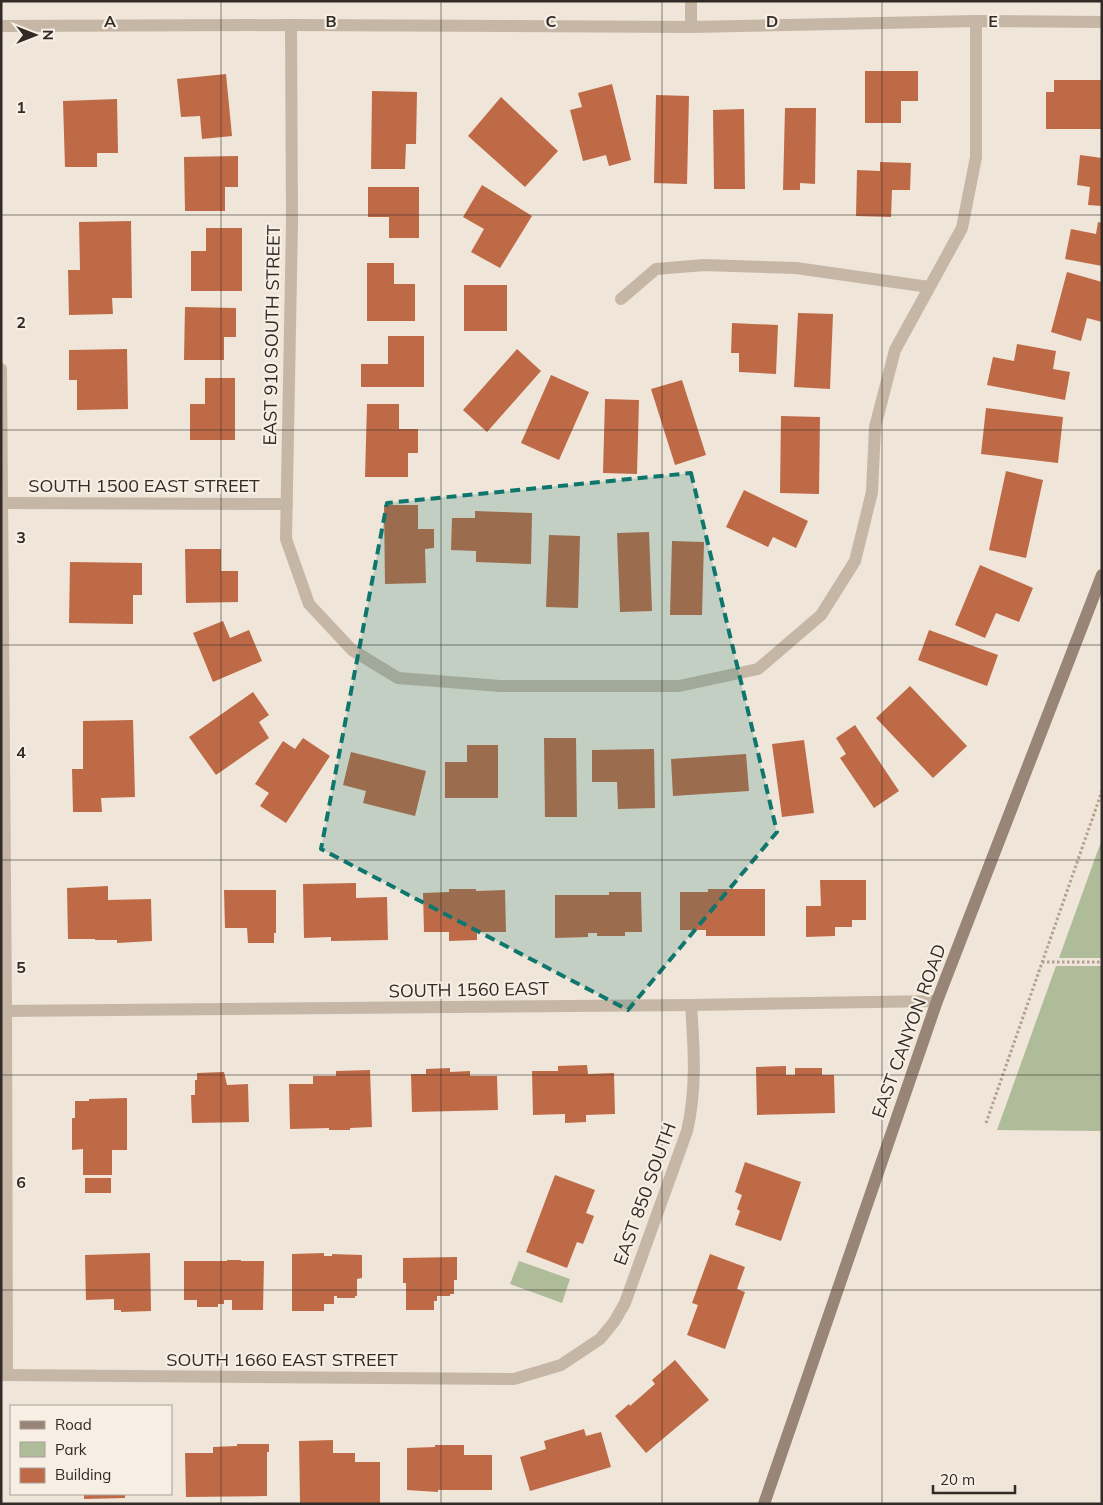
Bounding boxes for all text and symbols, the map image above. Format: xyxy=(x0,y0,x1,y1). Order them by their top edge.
north arrow xyxy=(10,10,60,60)
text: A xyxy=(104,11,116,31)
text: B xyxy=(325,11,337,31)
text: C xyxy=(546,11,557,31)
text: D xyxy=(766,11,778,31)
text: E xyxy=(988,11,998,31)
text: N xyxy=(39,30,57,40)
text: 1 xyxy=(16,97,26,117)
street label: EAST 910 SOUTH STREET xyxy=(258,224,285,446)
text: 2 xyxy=(16,312,26,332)
street label: SOUTH 1500 EAST STREET xyxy=(28,474,260,497)
text: 3 xyxy=(16,527,26,547)
text: 4 xyxy=(16,742,26,762)
street label: EAST CANYON ROAD xyxy=(866,941,951,1121)
text: 5 xyxy=(16,957,26,977)
street label: SOUTH 1560 EAST xyxy=(388,977,550,1002)
street label: EAST 850 SOUTH xyxy=(608,1119,681,1268)
text: 6 xyxy=(16,1172,26,1192)
street label: SOUTH 1660 EAST STREET xyxy=(166,1348,398,1371)
legend xyxy=(10,1405,172,1495)
text: Road xyxy=(55,1415,92,1434)
text: Park xyxy=(55,1440,87,1459)
scale bar xyxy=(933,1462,1016,1494)
text: Building xyxy=(55,1465,111,1484)
text: 20 m xyxy=(940,1470,975,1489)

